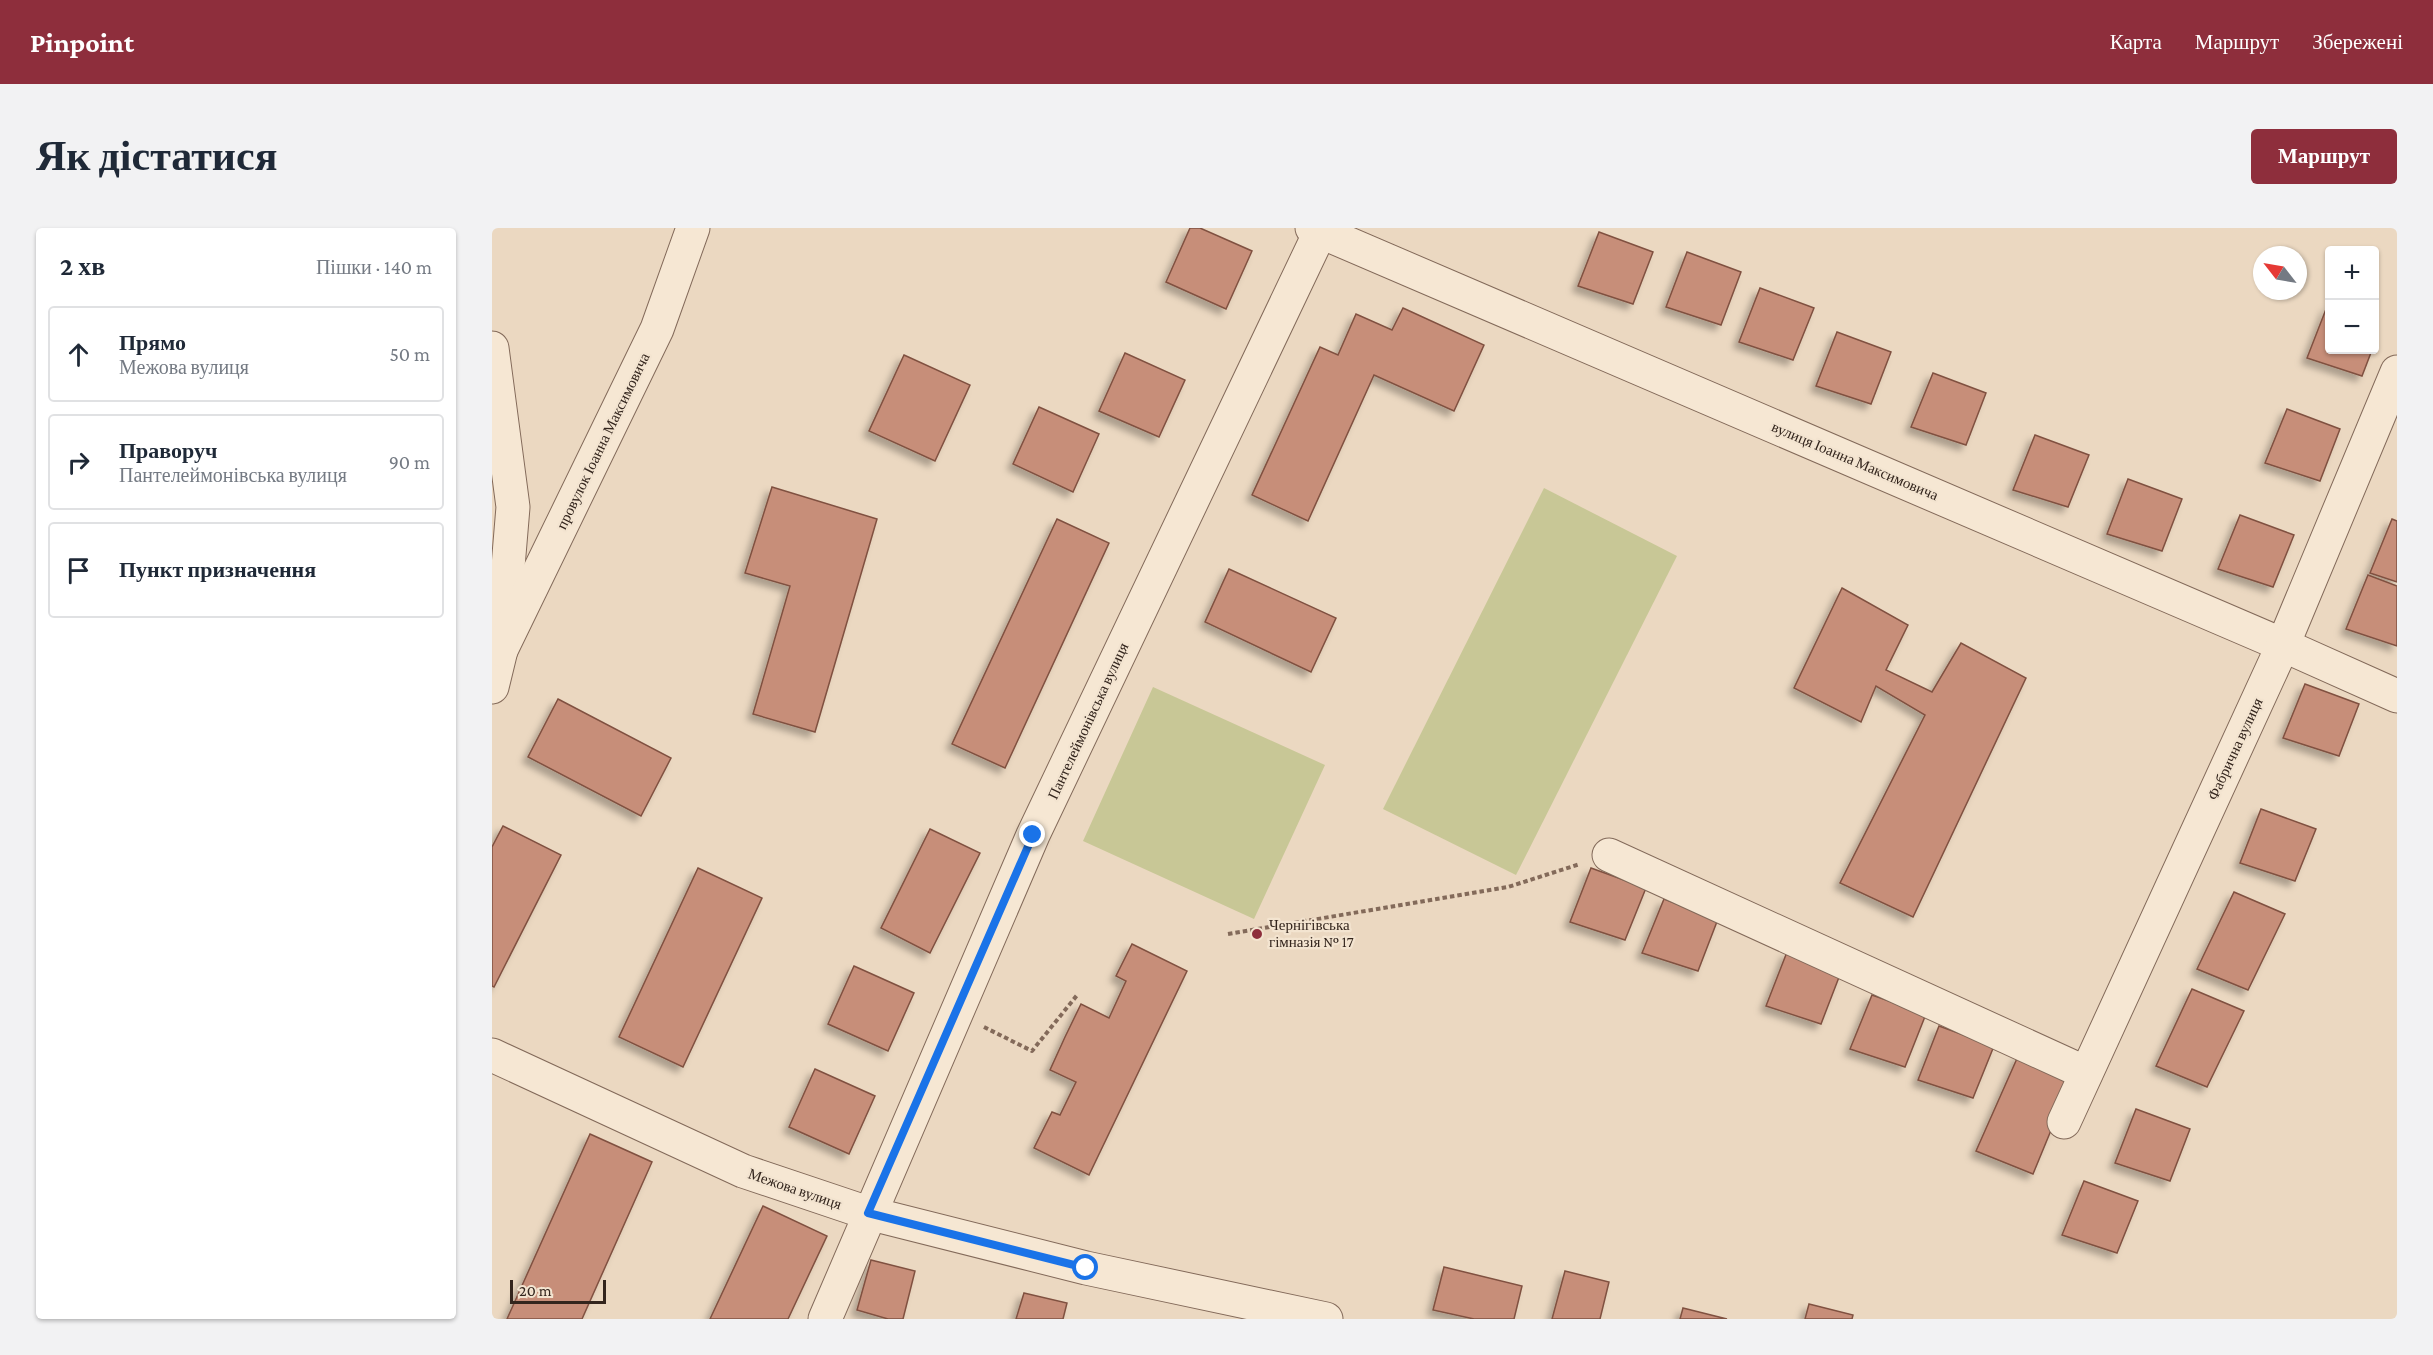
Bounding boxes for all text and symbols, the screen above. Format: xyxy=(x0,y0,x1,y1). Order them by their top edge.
text: Pinpoint xyxy=(30,27,134,58)
text: Карта xyxy=(2110,30,2162,54)
text: Маршрут xyxy=(2195,30,2279,54)
text: Збережені xyxy=(2312,30,2403,54)
button: Маршрут xyxy=(2251,129,2397,184)
text: Як дістатися xyxy=(36,132,277,179)
north arrow xyxy=(2253,246,2307,300)
map controls xyxy=(2325,246,2379,354)
button: + xyxy=(2325,246,2379,300)
text: 2 хв xyxy=(60,252,105,281)
text: Пішки · 140 m xyxy=(316,256,432,278)
button: − xyxy=(2325,300,2379,354)
text: Прямо xyxy=(119,330,186,355)
icon: ahead xyxy=(62,338,95,371)
text: 50 m xyxy=(389,343,430,365)
street label: провулок Іоанна Максимовича xyxy=(553,350,653,532)
text: Межова вулиця xyxy=(119,356,249,378)
street label: вулиця Іоанна Максимовича xyxy=(1769,419,1941,504)
text: Праворуч xyxy=(119,438,217,463)
icon: right xyxy=(62,446,95,479)
text: 90 m xyxy=(389,451,430,473)
text: Пантелеймонівська вулиця xyxy=(119,464,347,486)
icon: arrive xyxy=(62,554,95,587)
text: Пункт призначення xyxy=(119,557,316,582)
street label: Пантелеймонівська вулиця xyxy=(1045,640,1131,802)
street label: Фабрична вулиця xyxy=(2204,695,2266,802)
route end xyxy=(1019,821,1045,847)
place label: Чернігівська гімназія № 17 xyxy=(1269,917,1354,950)
marker: Чернігівська гімназія № 17 xyxy=(1250,927,1264,941)
street label: Межова вулиця xyxy=(746,1166,844,1212)
route start xyxy=(1072,1254,1098,1280)
scale bar xyxy=(510,1277,606,1304)
text: 20 m xyxy=(519,1282,552,1299)

